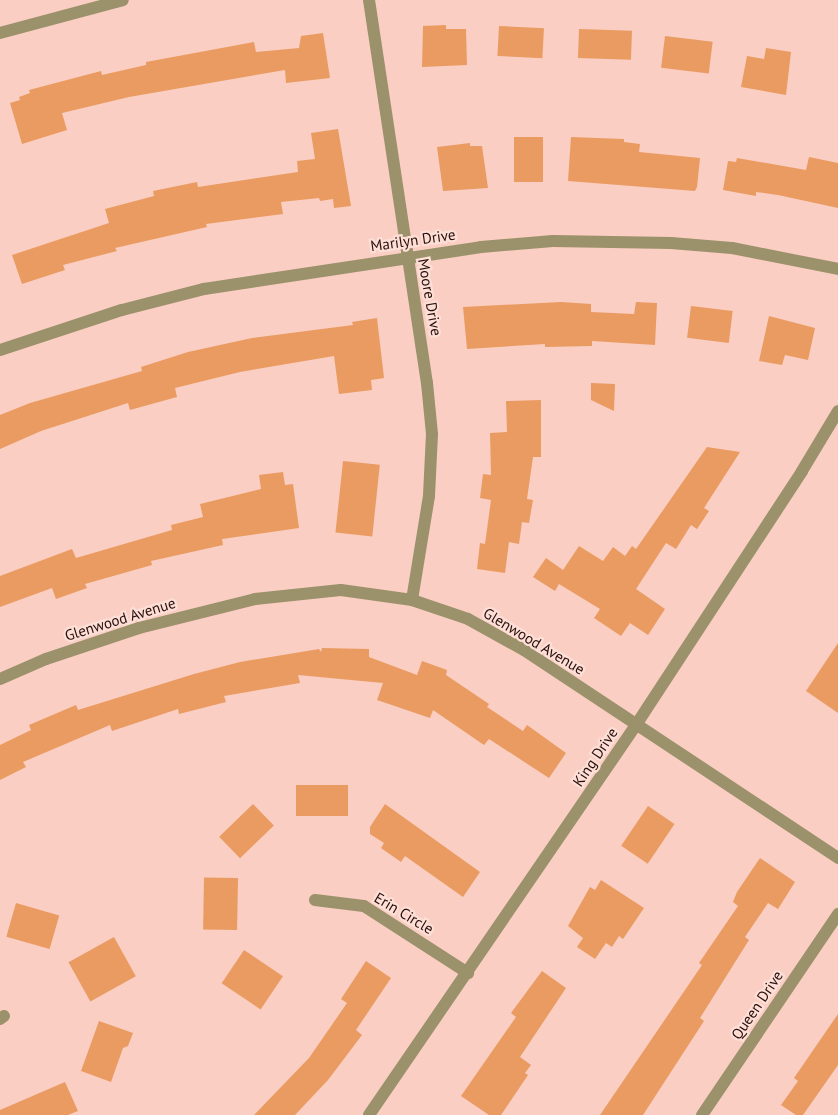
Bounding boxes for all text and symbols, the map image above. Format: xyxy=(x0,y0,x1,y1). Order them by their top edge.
street label: Marilyn Drive xyxy=(369,225,457,255)
street label: Moore Drive xyxy=(414,257,446,337)
street label: Glenwood Avenue xyxy=(62,594,178,644)
street label: Glenwood Avenue xyxy=(480,604,588,678)
street label: King Drive xyxy=(569,724,621,790)
street label: Erin Circle xyxy=(371,888,437,938)
street label: Queen Drive xyxy=(727,967,787,1043)

